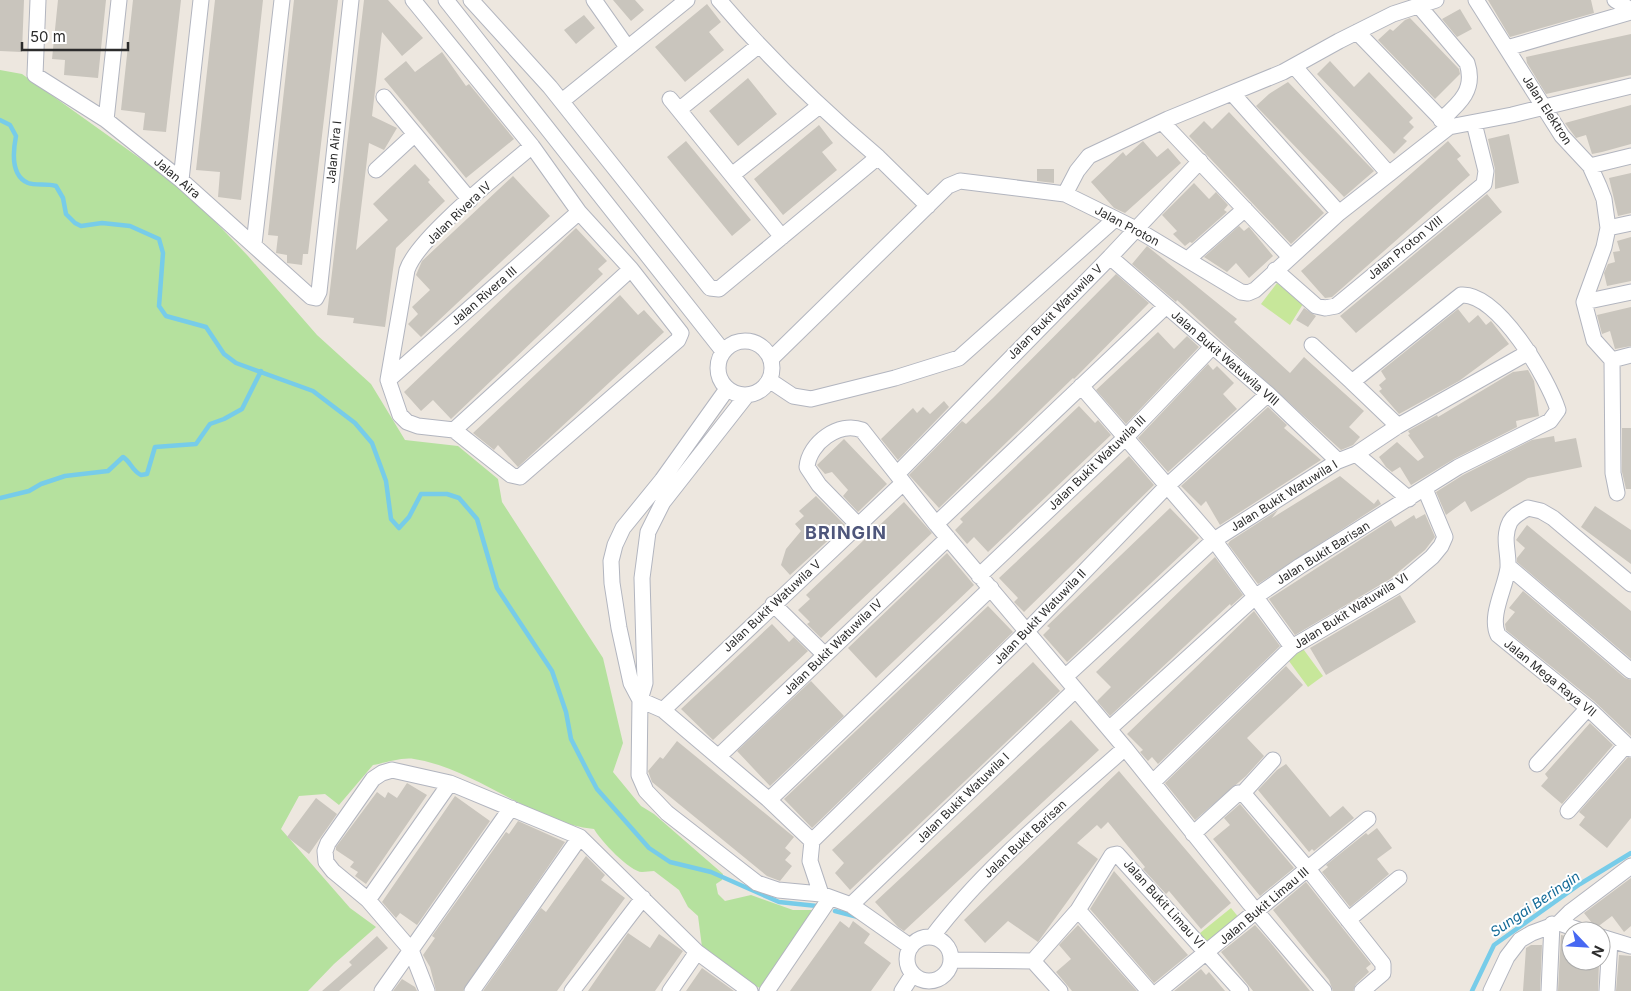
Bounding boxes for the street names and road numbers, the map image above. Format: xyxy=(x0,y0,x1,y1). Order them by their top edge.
street label: Jalan Elektron xyxy=(1519,72,1575,147)
street label: Jalan Aira I xyxy=(323,120,344,184)
street label: Jalan Aira xyxy=(151,154,204,201)
street label: Jalan Rivera IV xyxy=(423,178,494,247)
street label: Jalan Proton xyxy=(1092,202,1162,249)
street label: Jalan Proton VIII xyxy=(1364,213,1445,282)
street label: Jalan Bukit Watuwila V xyxy=(1004,261,1105,362)
street label: Jalan Rivera III xyxy=(448,263,520,328)
street label: Jalan Bukit Watuwila VIII xyxy=(1168,307,1282,409)
street label: Jalan Bukit Watuwila III xyxy=(1045,412,1149,513)
street label: Jalan Bukit Watuwila I xyxy=(1227,457,1340,535)
street label: Jalan Bukit Barisan xyxy=(1273,518,1372,588)
street label: Jalan Bukit Watuwila V xyxy=(720,556,824,655)
street label: Jalan Bukit Watuwila II xyxy=(990,566,1089,667)
street label: Jalan Bukit Watuwila VI xyxy=(1291,569,1411,652)
street label: Jalan Bukit Watuwila IV xyxy=(780,596,885,698)
street label: Jalan Mega Raya VII xyxy=(1501,636,1600,720)
street label: Jalan Bukit Watuwila I xyxy=(913,749,1012,846)
street label: Jalan Bukit Barisan xyxy=(980,796,1069,881)
street label: Jalan Bukit Limau VI xyxy=(1121,856,1208,951)
street label: Jalan Bukit Limau III xyxy=(1216,864,1312,948)

